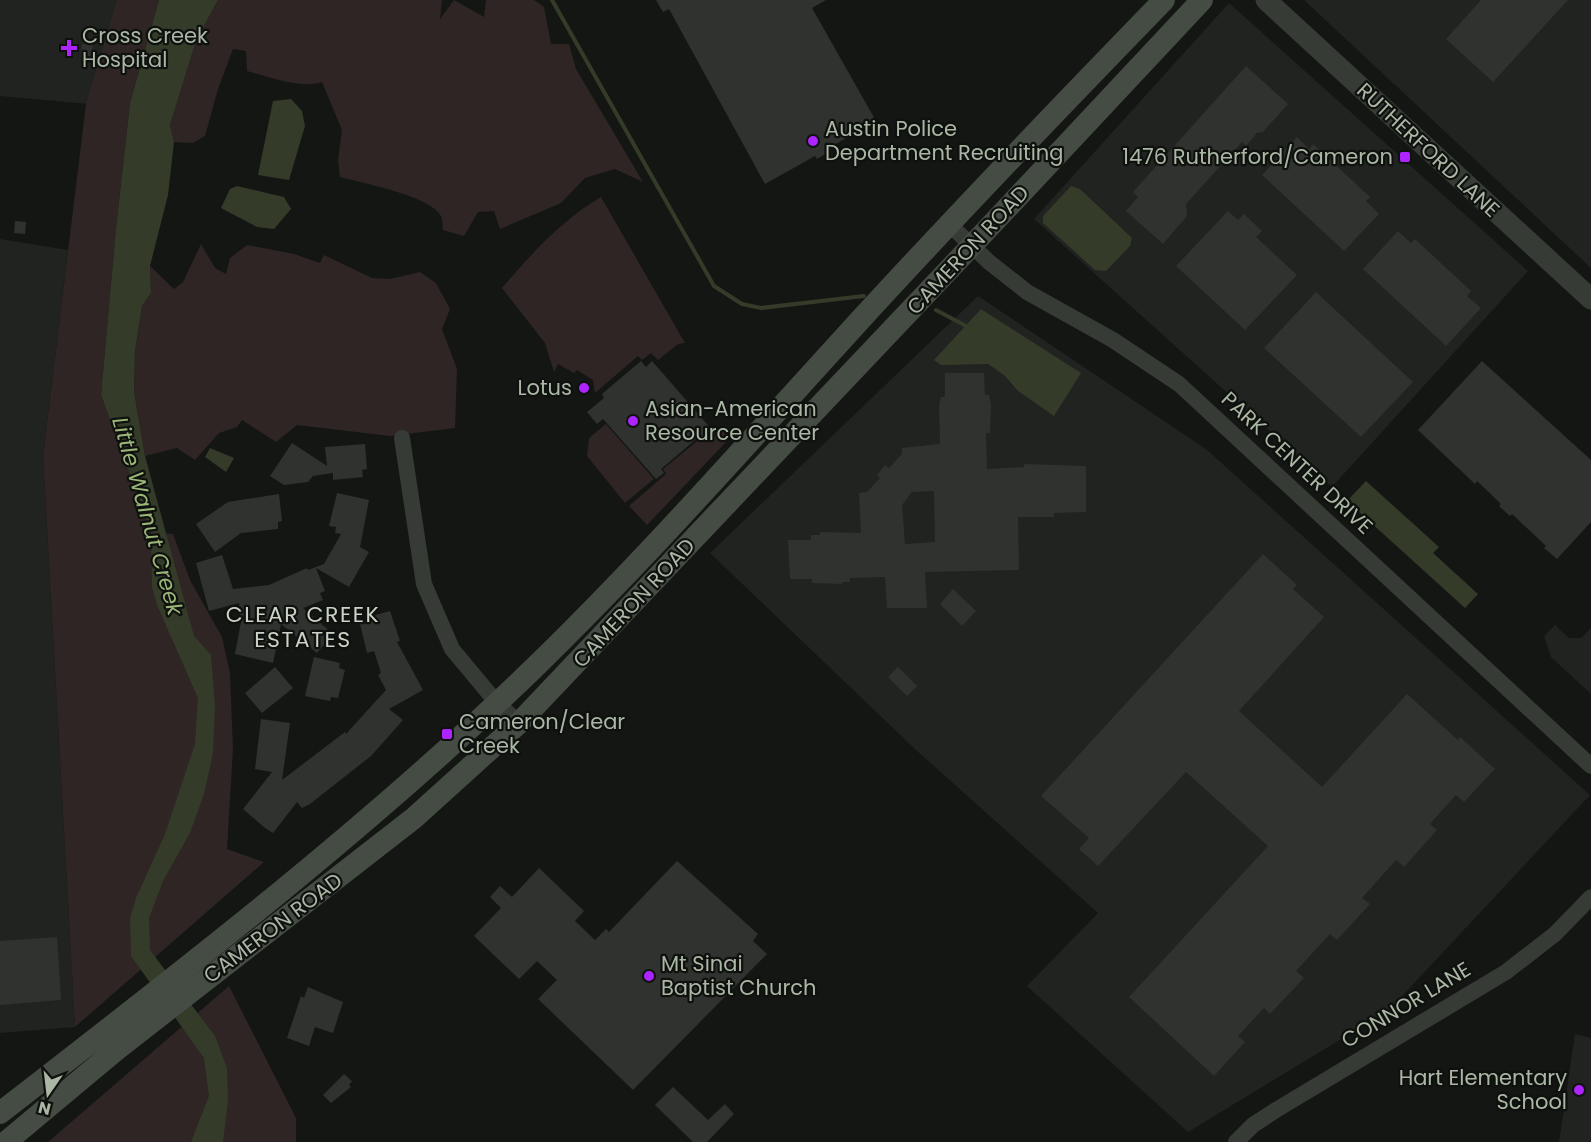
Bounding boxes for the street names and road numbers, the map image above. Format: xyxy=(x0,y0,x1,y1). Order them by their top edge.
street label: RUTHERFORD LANE xyxy=(1351,76,1506,223)
street label: CAMERON ROAD xyxy=(900,179,1035,321)
street label: PARK CENTER DRIVE xyxy=(1215,385,1379,541)
street label: CAMERON ROAD xyxy=(566,532,701,674)
street label: CAMERON ROAD xyxy=(197,866,348,989)
street label: CONNOR LANE xyxy=(1336,955,1476,1055)

